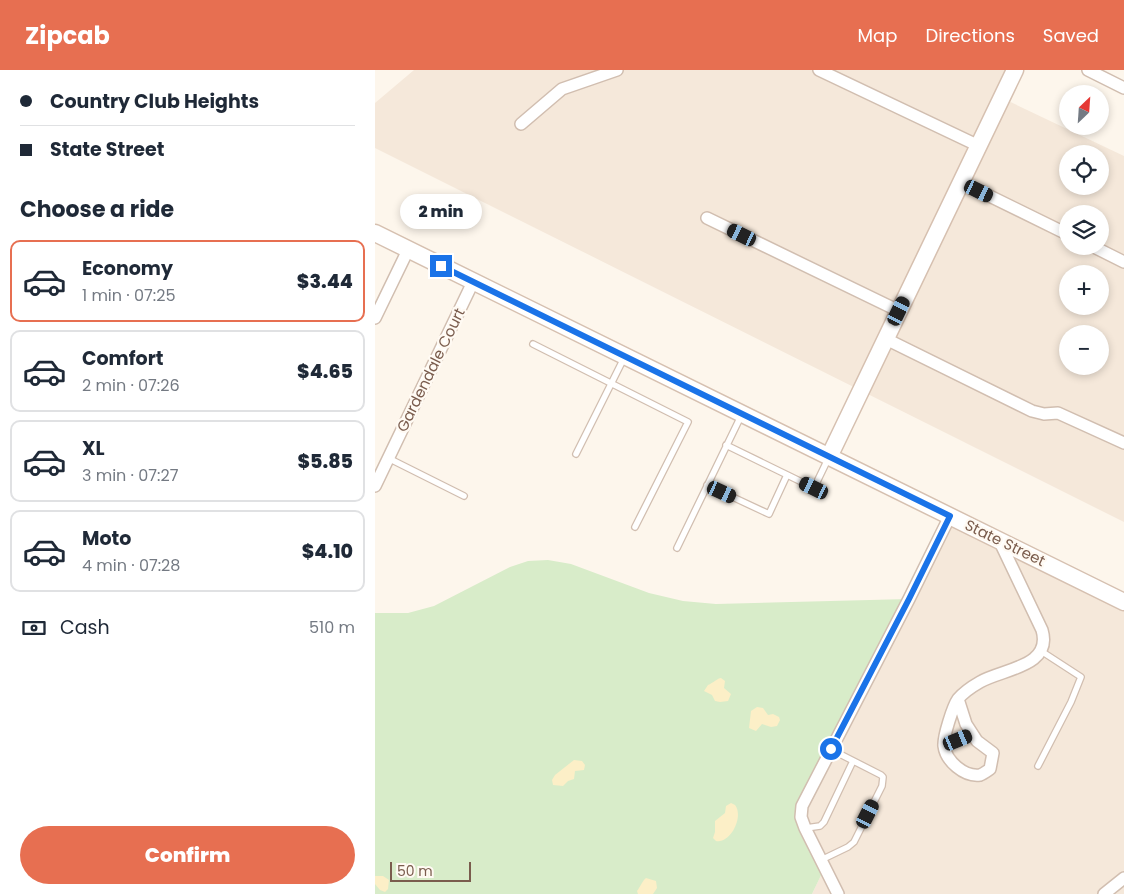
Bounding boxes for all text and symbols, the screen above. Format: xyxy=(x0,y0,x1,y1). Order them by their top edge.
text: Zipcab xyxy=(25,19,110,52)
text: Map xyxy=(858,23,897,48)
text: Directions xyxy=(925,23,1015,48)
text: Saved xyxy=(1043,23,1099,48)
north arrow xyxy=(1059,85,1109,135)
map controls xyxy=(1059,85,1109,375)
text: Country Club Heights xyxy=(50,88,259,115)
text: State Street xyxy=(50,136,164,163)
button: locate xyxy=(1059,145,1109,195)
car xyxy=(962,178,995,204)
text: Choose a ride xyxy=(20,194,174,225)
callout: 2 min xyxy=(400,194,482,228)
text: 2 min xyxy=(418,200,464,223)
button: layers xyxy=(1059,205,1109,255)
car xyxy=(725,222,758,248)
text: Economy xyxy=(82,255,173,282)
route end xyxy=(430,255,452,277)
icon: car xyxy=(22,259,67,304)
button: + xyxy=(1059,265,1109,315)
text: $3.44 xyxy=(297,268,353,295)
text: 1 min · 07:25 xyxy=(82,284,175,307)
car xyxy=(885,294,912,328)
street label: Gardendale Court xyxy=(391,304,470,435)
button: − xyxy=(1059,325,1109,375)
text: Comfort xyxy=(82,345,164,372)
icon: car xyxy=(22,349,67,394)
text: $4.65 xyxy=(297,358,353,385)
text: 2 min · 07:26 xyxy=(82,374,180,397)
text: XL xyxy=(82,435,105,462)
icon: car xyxy=(22,439,67,484)
text: $5.85 xyxy=(297,448,353,475)
text: 3 min · 07:27 xyxy=(82,464,178,487)
car xyxy=(797,475,830,501)
car xyxy=(705,479,738,505)
street label: State Street xyxy=(961,514,1049,571)
text: Moto xyxy=(82,525,131,552)
icon: car xyxy=(22,529,67,574)
text: $4.10 xyxy=(302,538,353,565)
text: 4 min · 07:28 xyxy=(82,554,180,577)
icon: cash xyxy=(20,614,48,642)
text: Cash xyxy=(60,614,110,641)
text: 510 m xyxy=(309,616,355,639)
car xyxy=(941,727,974,753)
route start xyxy=(820,738,842,760)
car xyxy=(854,797,881,831)
button: Confirm xyxy=(20,826,355,884)
scale bar xyxy=(390,859,471,882)
text: 50 m xyxy=(397,861,433,881)

